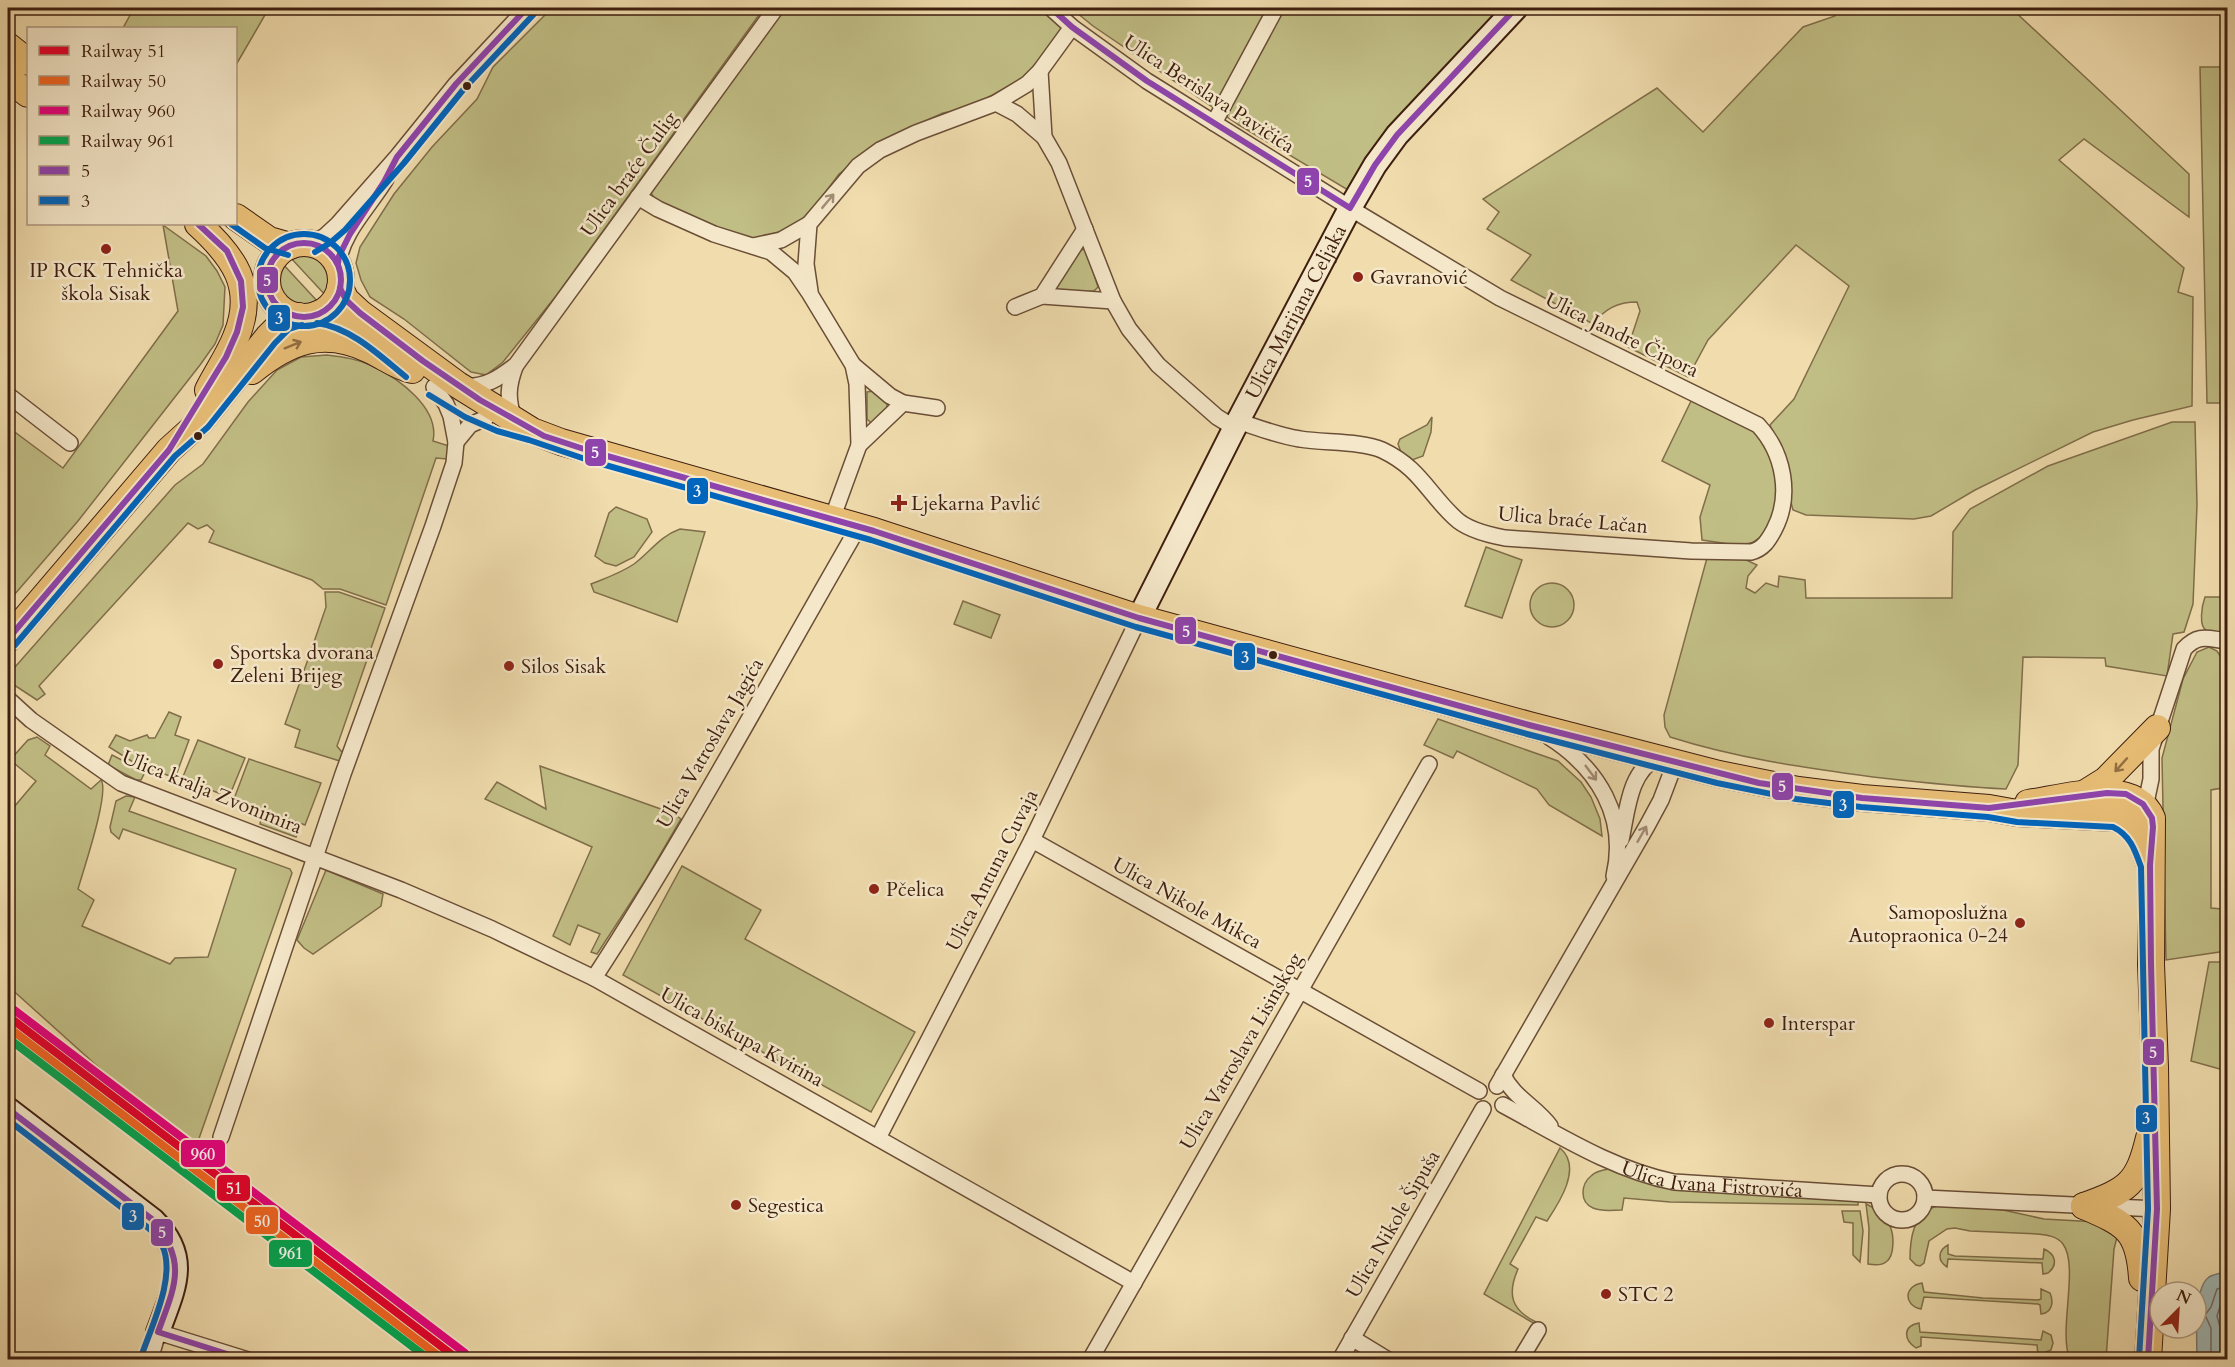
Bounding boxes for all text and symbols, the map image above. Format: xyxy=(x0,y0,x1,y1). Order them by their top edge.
legend xyxy=(27,27,237,225)
street label: Ulica Berislava Pavičića xyxy=(1118,28,1300,160)
text: Railway 51 xyxy=(81,39,166,64)
text: Railway 50 xyxy=(81,69,166,94)
unlabelled marker xyxy=(461,80,473,92)
text: Railway 960 xyxy=(81,99,175,124)
street label: Ulica braće Čulig xyxy=(574,105,684,242)
text: Railway 961 xyxy=(81,129,175,154)
text: 5 xyxy=(81,159,90,184)
line badge: 5 xyxy=(1296,167,1320,196)
text: 5 xyxy=(1304,171,1312,193)
text: 3 xyxy=(81,189,90,214)
one-way arrow xyxy=(821,193,834,209)
street label: Ulica Marijana Celjaka xyxy=(1239,219,1353,404)
marker: IP RCK Tehnička škola Sisak xyxy=(99,242,113,256)
place label: IP RCK Tehnička škola Sisak xyxy=(29,257,183,307)
place label: Gavranović xyxy=(1370,264,1468,291)
line badge: 5 xyxy=(256,266,279,294)
text: 5 xyxy=(263,270,271,292)
marker: Gavranović xyxy=(1351,270,1365,284)
street label: Ulica Jandre Čipora xyxy=(1541,286,1704,384)
line badge: 3 xyxy=(267,304,291,332)
text: 3 xyxy=(275,308,283,330)
one-way arrow xyxy=(283,339,301,350)
unlabelled marker xyxy=(192,430,204,442)
line badge: 5 xyxy=(584,438,607,467)
text: 5 xyxy=(591,442,599,464)
line badge: 3 xyxy=(686,477,709,505)
text: 3 xyxy=(693,481,701,503)
place label: Ljekarna Pavlić xyxy=(911,490,1040,517)
marker: Ljekarna Pavlić xyxy=(892,496,906,510)
street label: Ulica braće Lačan xyxy=(1497,500,1650,540)
line badge: 5 xyxy=(1174,616,1197,645)
text: 5 xyxy=(1182,621,1190,643)
place label: Sportska dvorana Zeleni Brijeg xyxy=(230,639,374,689)
line badge: 3 xyxy=(1233,642,1256,671)
text: 3 xyxy=(1241,647,1249,669)
unlabelled marker xyxy=(1267,649,1279,661)
place label: Silos Sisak xyxy=(521,653,607,680)
street label: Ulica Vatroslava Jagića xyxy=(650,653,770,833)
marker: Sportska dvorana Zeleni Brijeg xyxy=(211,657,225,671)
marker: Silos Sisak xyxy=(502,659,516,673)
street label: Ulica kralja Zvonimira xyxy=(118,743,306,841)
one-way arrow xyxy=(2114,757,2128,772)
one-way arrow xyxy=(1584,765,1597,781)
line badge: 5 xyxy=(1771,772,1794,801)
text: 5 xyxy=(1778,776,1786,798)
street label: Ulica Antuna Cuvaja xyxy=(940,784,1045,955)
line badge: 3 xyxy=(1832,790,1855,819)
text: 3 xyxy=(1839,795,1847,817)
one-way arrow xyxy=(1637,826,1649,843)
street label: Ulica Nikole Mikca xyxy=(1107,851,1267,955)
place label: Pčelica xyxy=(886,876,945,903)
marker: Pčelica xyxy=(867,882,881,896)
place label: Samoposlužna Autopraonica 0-24 xyxy=(1848,899,2008,949)
marker: Samoposlužna Autopraonica 0-24 xyxy=(2013,916,2027,930)
street label: Ulica Vatroslava Lisinskog xyxy=(1173,947,1309,1154)
street label: Ulica biskupa Kvirina xyxy=(655,981,829,1093)
place label: Interspar xyxy=(1781,1010,1856,1037)
marker: Interspar xyxy=(1762,1016,1776,1030)
line badge: 5 xyxy=(2142,1038,2165,1066)
text: 5 xyxy=(2149,1042,2157,1064)
line badge: 3 xyxy=(2135,1104,2158,1133)
text: 3 xyxy=(2142,1108,2150,1130)
line badge: 960 xyxy=(180,1139,226,1168)
text: 960 xyxy=(191,1144,215,1166)
street label: Ulica Nikole Šipuša xyxy=(1340,1145,1446,1303)
street label: Ulica Ivana Fistrovića xyxy=(1618,1154,1804,1204)
line badge: 51 xyxy=(216,1174,251,1202)
text: 51 xyxy=(226,1178,242,1200)
place label: Segestica xyxy=(748,1192,824,1219)
marker: Segestica xyxy=(729,1198,743,1212)
line badge: 3 xyxy=(121,1202,145,1231)
text: 3 xyxy=(129,1206,137,1228)
line badge: 50 xyxy=(245,1206,279,1235)
text: 50 xyxy=(254,1211,270,1233)
line badge: 5 xyxy=(150,1218,174,1247)
text: 5 xyxy=(158,1222,166,1244)
line badge: 961 xyxy=(268,1239,313,1268)
text: 961 xyxy=(279,1243,303,1265)
north arrow xyxy=(2148,1280,2208,1340)
place label: STC 2 xyxy=(1618,1281,1674,1308)
text: N xyxy=(2173,1284,2195,1310)
marker: STC 2 xyxy=(1599,1287,1613,1301)

